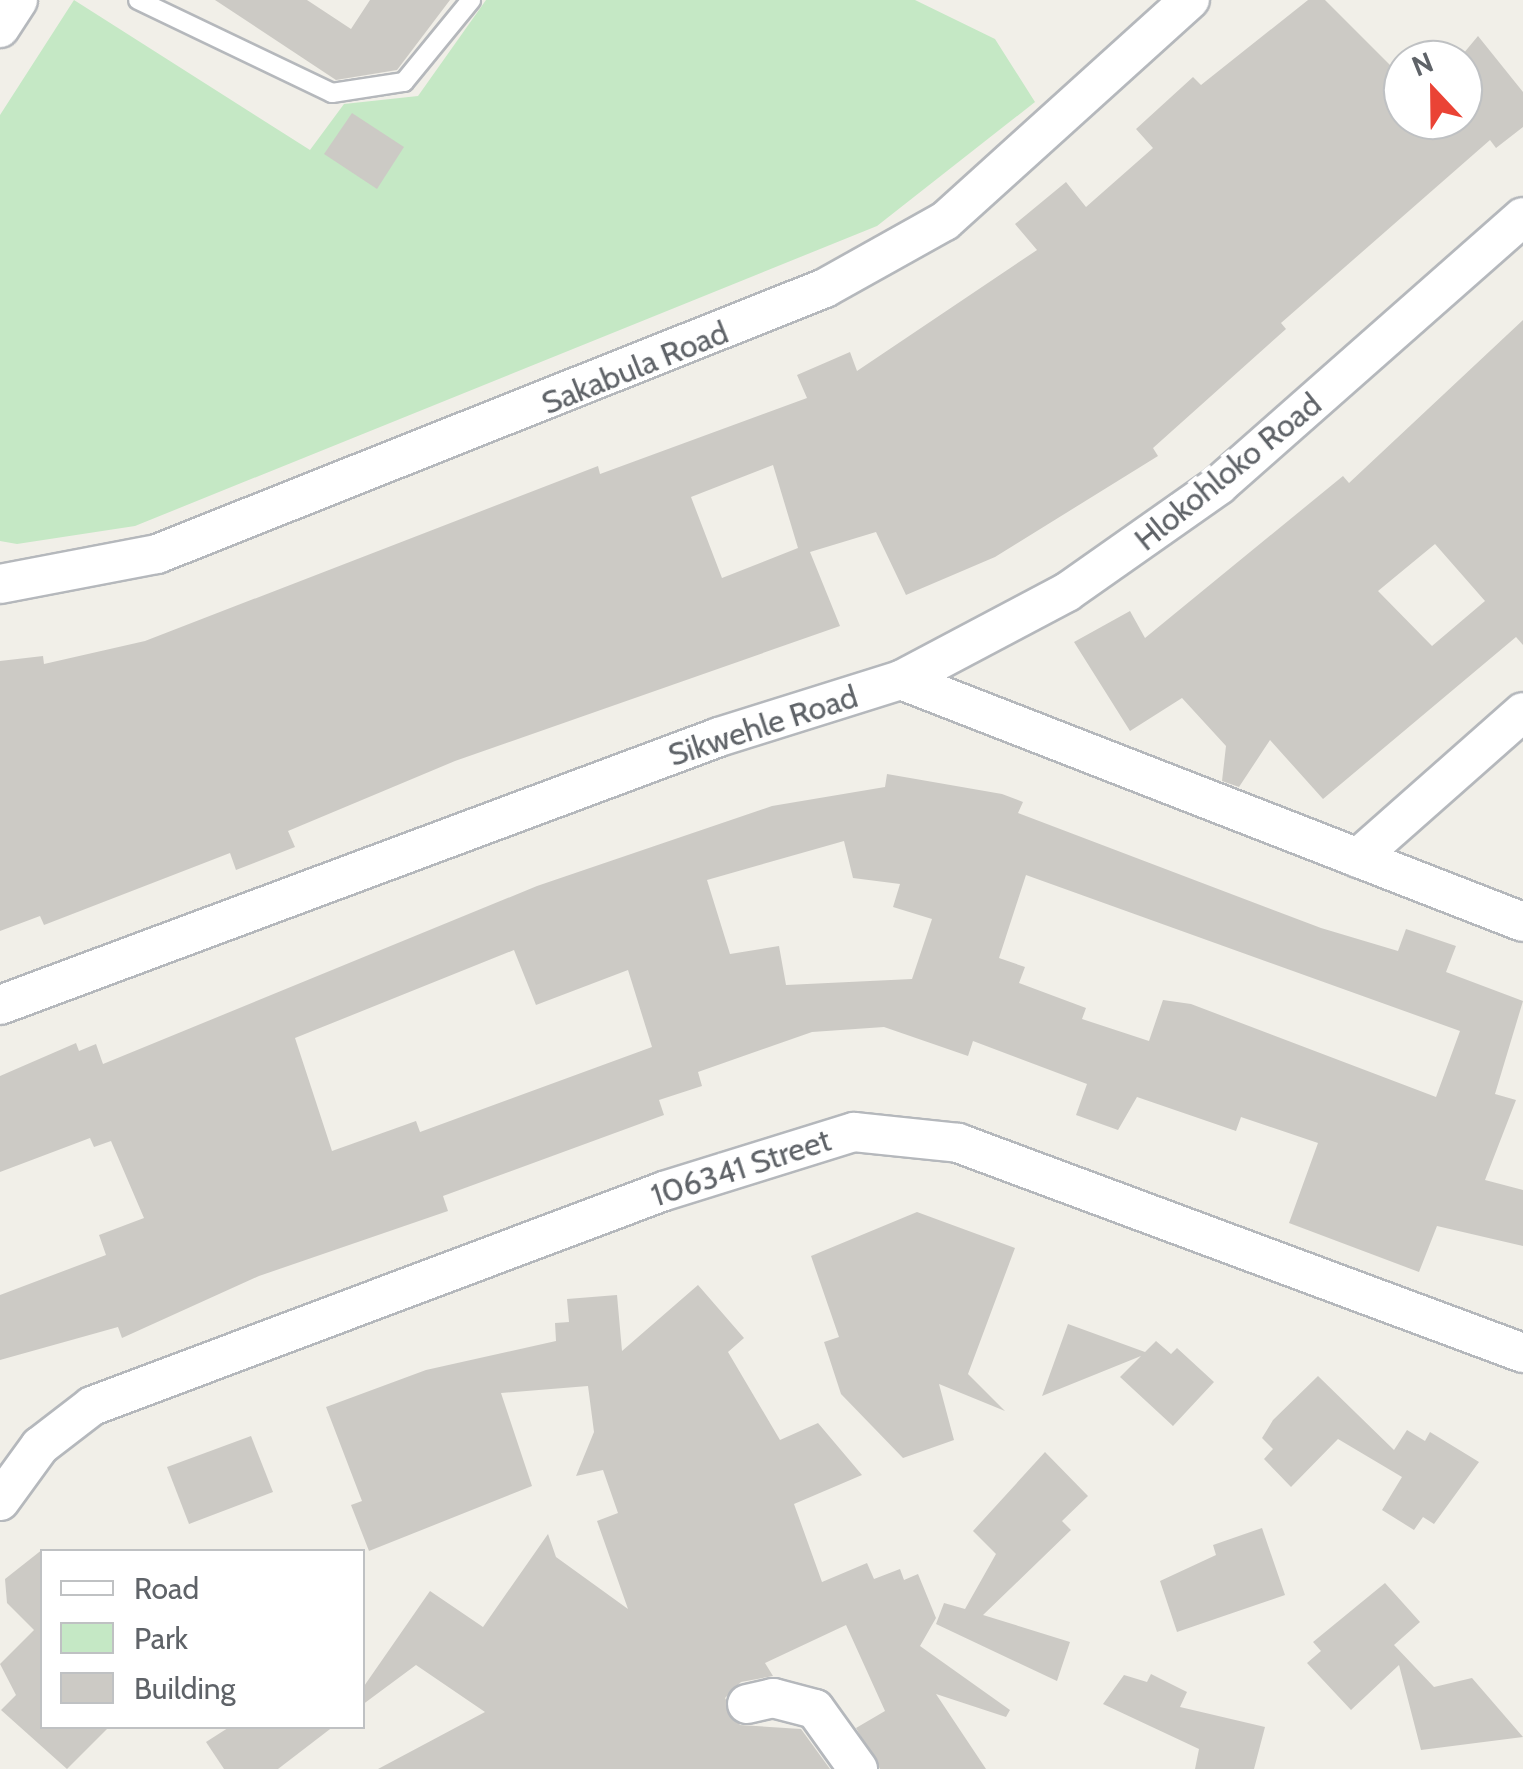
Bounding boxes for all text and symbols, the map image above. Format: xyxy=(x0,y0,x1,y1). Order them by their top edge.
north arrow xyxy=(1383,40,1483,140)
text: N xyxy=(1407,45,1438,84)
street label: Sakabula Road xyxy=(536,313,734,423)
street label: Hlokohloko Road xyxy=(1127,385,1329,559)
street label: Sikwehle Road xyxy=(663,677,863,775)
street label: 106341 Street xyxy=(646,1121,836,1215)
legend xyxy=(40,1549,365,1729)
text: Road xyxy=(134,1570,199,1607)
text: Park xyxy=(134,1620,188,1657)
text: Building xyxy=(134,1670,236,1707)

